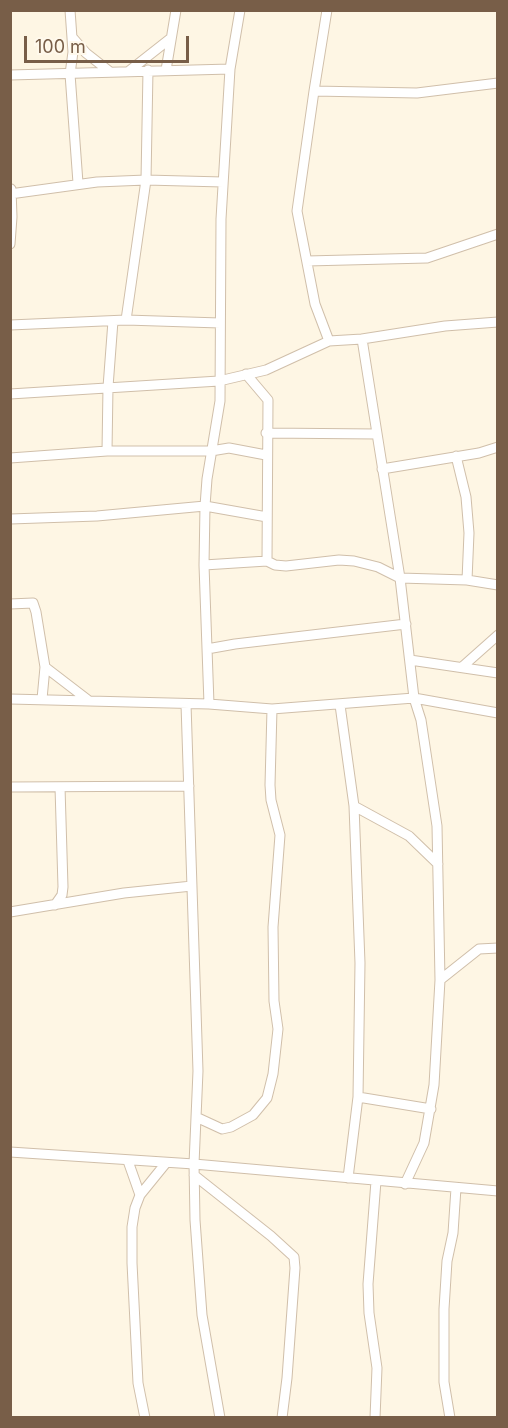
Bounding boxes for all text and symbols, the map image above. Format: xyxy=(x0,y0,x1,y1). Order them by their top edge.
scale bar xyxy=(27,24,192,62)
text: 100 m xyxy=(35,36,86,57)

